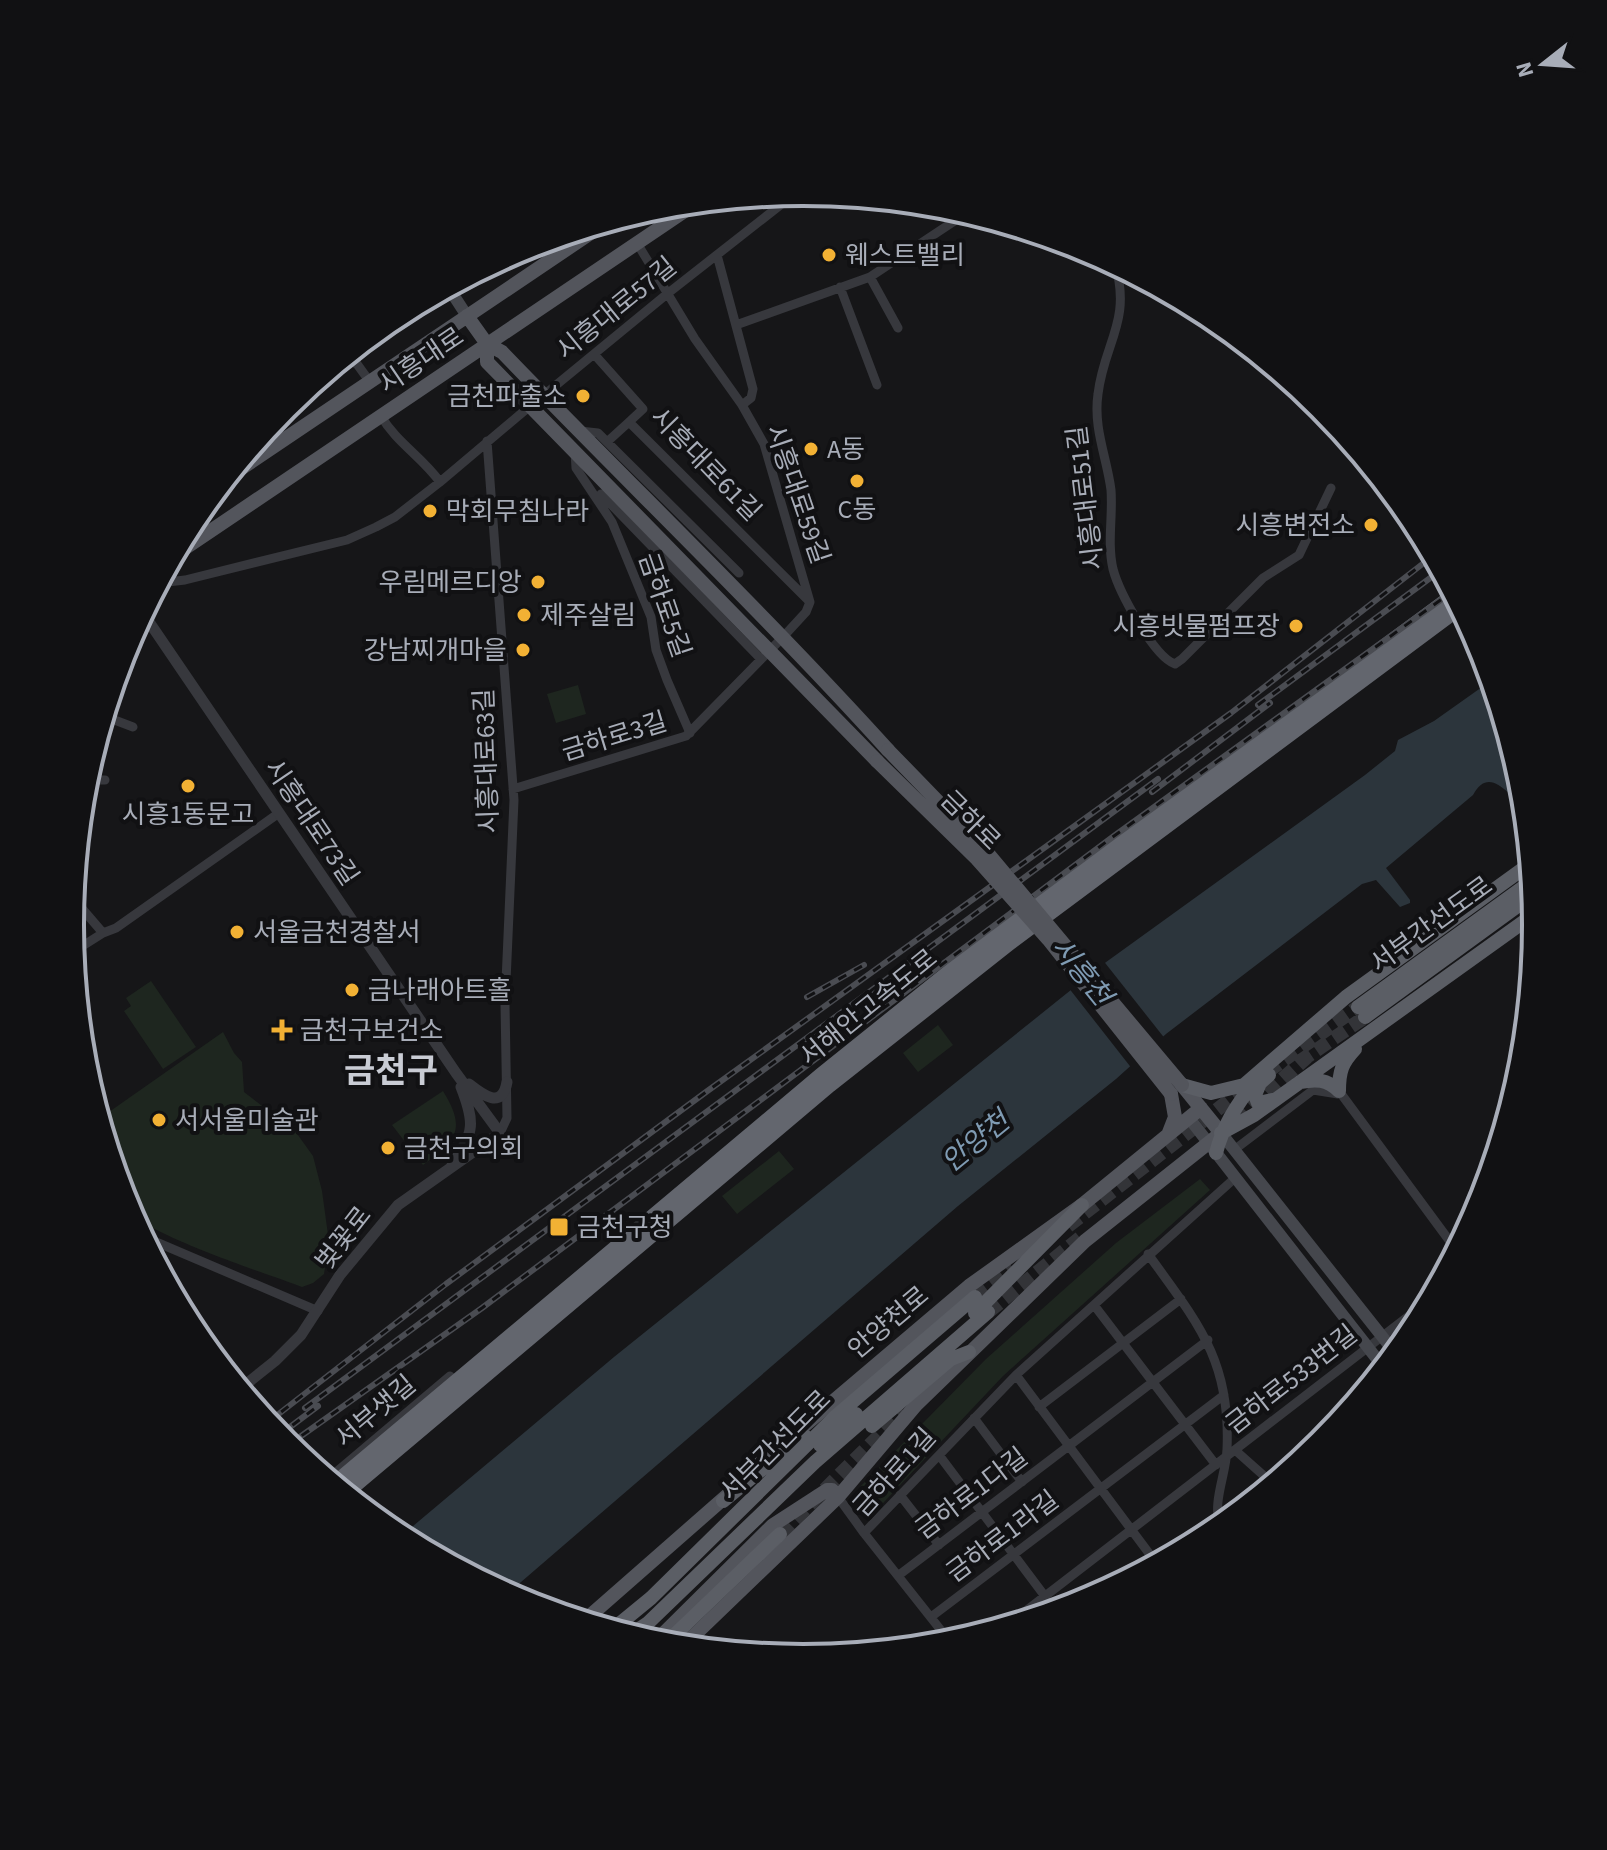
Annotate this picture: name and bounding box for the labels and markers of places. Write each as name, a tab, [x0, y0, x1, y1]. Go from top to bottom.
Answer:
place label: 웨스트밸리	[845, 237, 965, 274]
marker: 웨스트밸리	[820, 246, 838, 264]
place label: 금천파출소	[447, 378, 567, 415]
marker: 금천파출소	[574, 387, 592, 405]
place label: A동	[827, 431, 865, 468]
marker: A동	[802, 440, 820, 458]
marker: C동	[848, 472, 866, 490]
place label: C동	[838, 491, 876, 528]
place label: 막회무침나라	[446, 493, 590, 530]
marker: 막회무침나라	[421, 502, 439, 520]
place label: 시흥변전소	[1235, 507, 1355, 544]
marker: 시흥변전소	[1362, 516, 1380, 534]
place label: 우림메르디앙	[378, 564, 522, 601]
marker: 우림메르디앙	[529, 573, 547, 591]
place label: 제주살림	[540, 597, 636, 634]
marker: 제주살림	[515, 606, 533, 624]
place label: 시흥빗물펌프장	[1113, 608, 1280, 645]
marker: 시흥빗물펌프장	[1287, 617, 1305, 635]
place label: 강남찌개마을	[363, 632, 507, 669]
marker: 강남찌개마을	[514, 641, 532, 659]
marker: 시흥1동문고	[179, 777, 197, 795]
place label: 시흥1동문고	[122, 796, 254, 833]
place label: 서울금천경찰서	[253, 914, 420, 951]
marker: 서울금천경찰서	[228, 923, 246, 941]
place label: 금나래아트홀	[368, 972, 512, 1009]
marker: 금나래아트홀	[343, 981, 361, 999]
place label: 금천구보건소	[300, 1012, 444, 1049]
marker: 금천구보건소	[271, 1019, 293, 1041]
place label: 서서울미술관	[175, 1102, 319, 1139]
marker: 서서울미술관	[150, 1111, 168, 1129]
place label: 금천구의회	[404, 1130, 524, 1167]
marker: 금천구의회	[379, 1139, 397, 1157]
place label: 금천구청	[577, 1209, 673, 1246]
marker: 금천구청	[548, 1216, 570, 1238]

